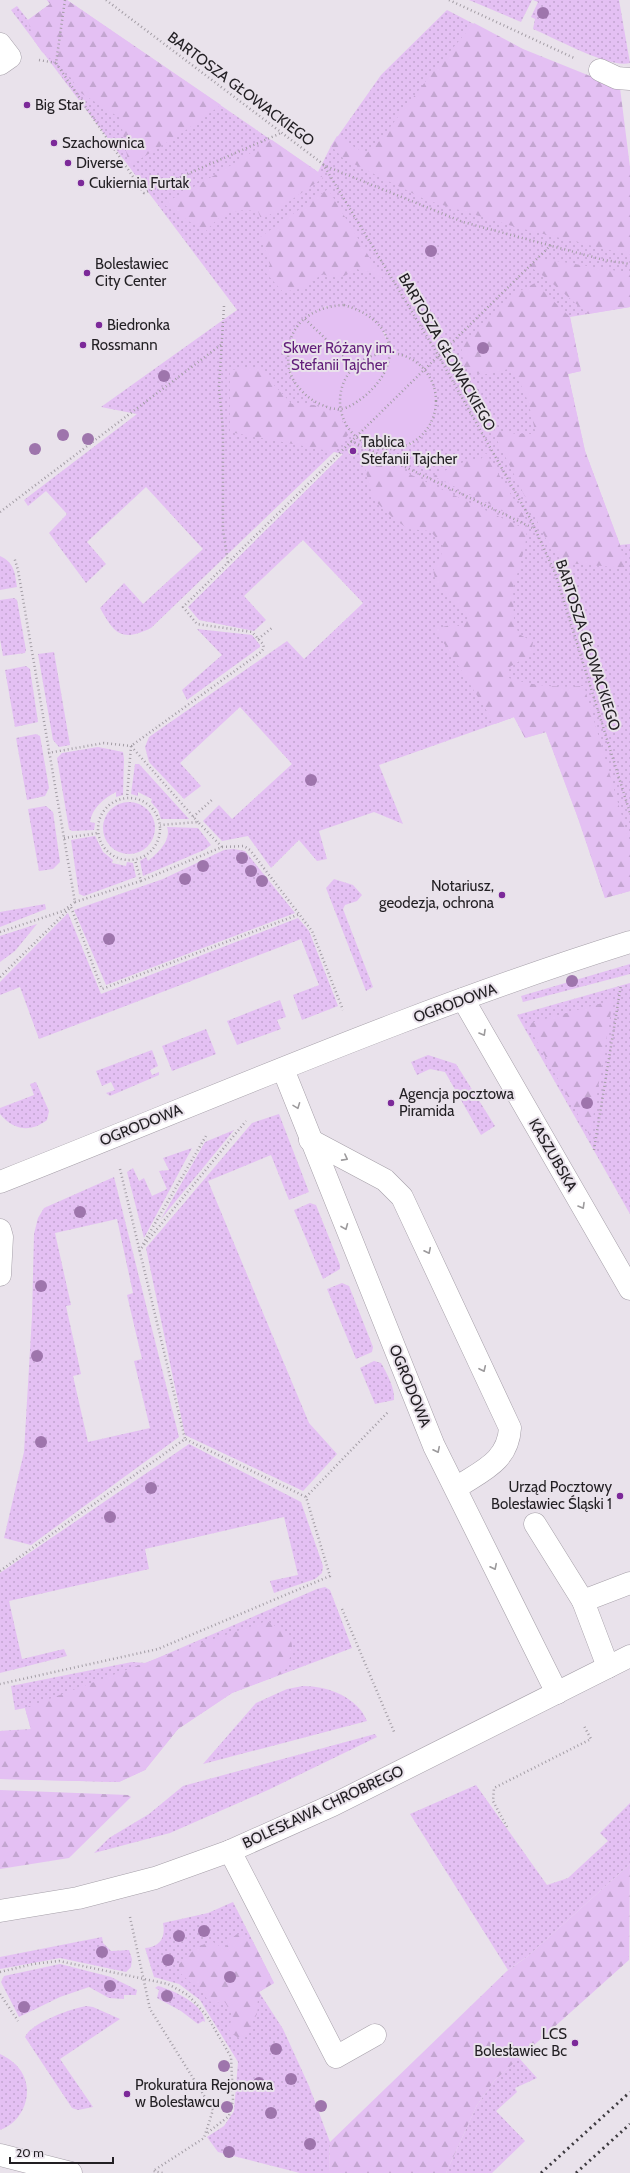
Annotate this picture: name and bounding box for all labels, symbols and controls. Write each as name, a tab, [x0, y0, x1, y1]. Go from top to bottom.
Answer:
street label: BARTOSZA GŁOWACKIEGO	[164, 28, 318, 150]
place label: Big Star	[35, 96, 84, 114]
marker: Big Star	[22, 100, 32, 110]
place label: Szachownica	[62, 134, 145, 152]
marker: Szachownica	[49, 138, 59, 148]
place label: Diverse	[76, 154, 124, 172]
marker: Diverse	[63, 158, 73, 168]
place label: Cukiernia Furtak	[89, 174, 189, 192]
marker: Cukiernia Furtak	[76, 178, 86, 188]
place label: Bolesławiec City Center	[95, 255, 169, 290]
marker: Bolesławiec City Center	[82, 268, 92, 278]
street label: BARTOSZA GŁOWACKIEGO	[394, 270, 500, 434]
place label: Biedronka	[107, 316, 171, 334]
marker: Biedronka	[94, 320, 104, 330]
place label: Rossmann	[91, 336, 158, 354]
park label: Skwer Różany im. Stefanii Tajcher	[283, 339, 395, 374]
marker: Rossmann	[78, 340, 88, 350]
place label: Tablica Stefanii Tajcher	[361, 433, 457, 468]
marker: Tablica Stefanii Tajcher	[348, 446, 358, 456]
street label: BARTOSZA GŁOWACKIEGO	[552, 557, 624, 733]
place label: Notariusz, geodezja, ochrona	[379, 877, 495, 912]
marker: Notariusz, geodezja, ochrona	[497, 890, 507, 900]
street label: OGRODOWA	[411, 979, 500, 1026]
one-way arrow	[478, 1029, 485, 1036]
place label: Agencja pocztowa Piramida	[399, 1085, 515, 1120]
marker: Agencja pocztowa Piramida	[386, 1098, 396, 1108]
street label: OGRODOWA	[97, 1100, 186, 1150]
one-way arrow	[292, 1101, 300, 1109]
street label: KASZUBSKA	[525, 1115, 581, 1195]
one-way arrow	[341, 1153, 348, 1161]
one-way arrow	[578, 1202, 585, 1210]
one-way arrow	[340, 1223, 348, 1230]
one-way arrow	[423, 1247, 431, 1254]
street label: OGRODOWA	[385, 1342, 435, 1431]
one-way arrow	[478, 1364, 486, 1372]
one-way arrow	[432, 1446, 439, 1454]
place label: Urząd Pocztowy Bolesławiec Śląski 1	[491, 1478, 612, 1513]
marker: Urząd Pocztowy Bolesławiec Śląski 1	[615, 1491, 625, 1501]
one-way arrow	[489, 1563, 497, 1570]
street label: BOLESŁAWA CHROBREGO	[240, 1762, 406, 1852]
place label: LCS Bolesławiec Bc	[474, 2025, 567, 2060]
marker: LCS Bolesławiec Bc	[570, 2038, 580, 2048]
place label: Prokuratura Rejonowa w Bolesławcu	[135, 2076, 274, 2111]
marker: Prokuratura Rejonowa w Bolesławcu	[122, 2089, 132, 2099]
scale bar	[10, 2139, 113, 2165]
text: 20 m	[16, 2145, 44, 2160]

